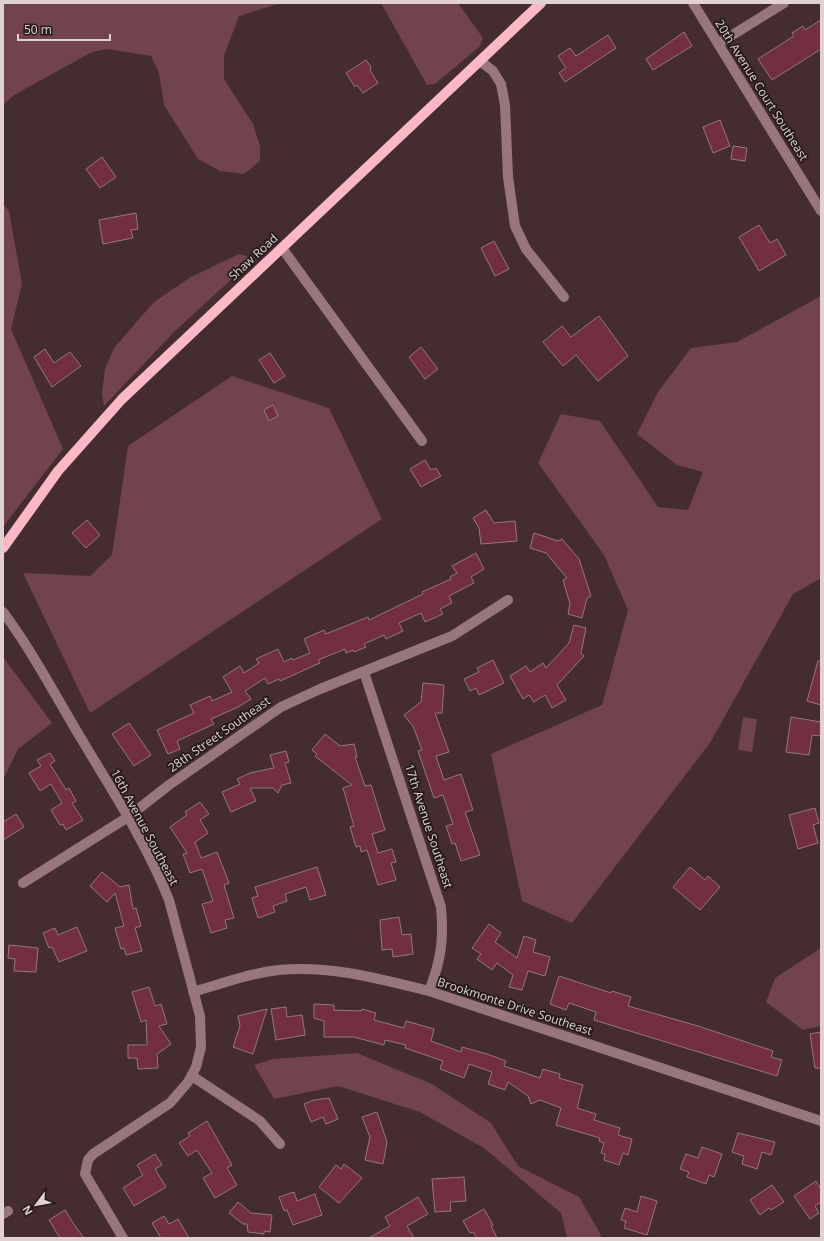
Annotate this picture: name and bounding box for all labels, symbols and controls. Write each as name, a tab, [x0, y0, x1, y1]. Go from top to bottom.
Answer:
scale bar	[18, 16, 110, 42]
street label: 20th Avenue Court Southeast	[711, 16, 813, 164]
text: 50 m	[24, 21, 52, 38]
street label: Shaw Road	[225, 230, 281, 284]
street label: 28th Street Southeast	[164, 692, 274, 776]
street label: 17th Avenue Southeast	[401, 762, 457, 890]
street label: 16th Avenue Southeast	[107, 766, 183, 888]
street label: Brookmonte Drive Southeast	[435, 973, 595, 1039]
north arrow	[16, 1185, 56, 1225]
text: N	[18, 1203, 36, 1218]

